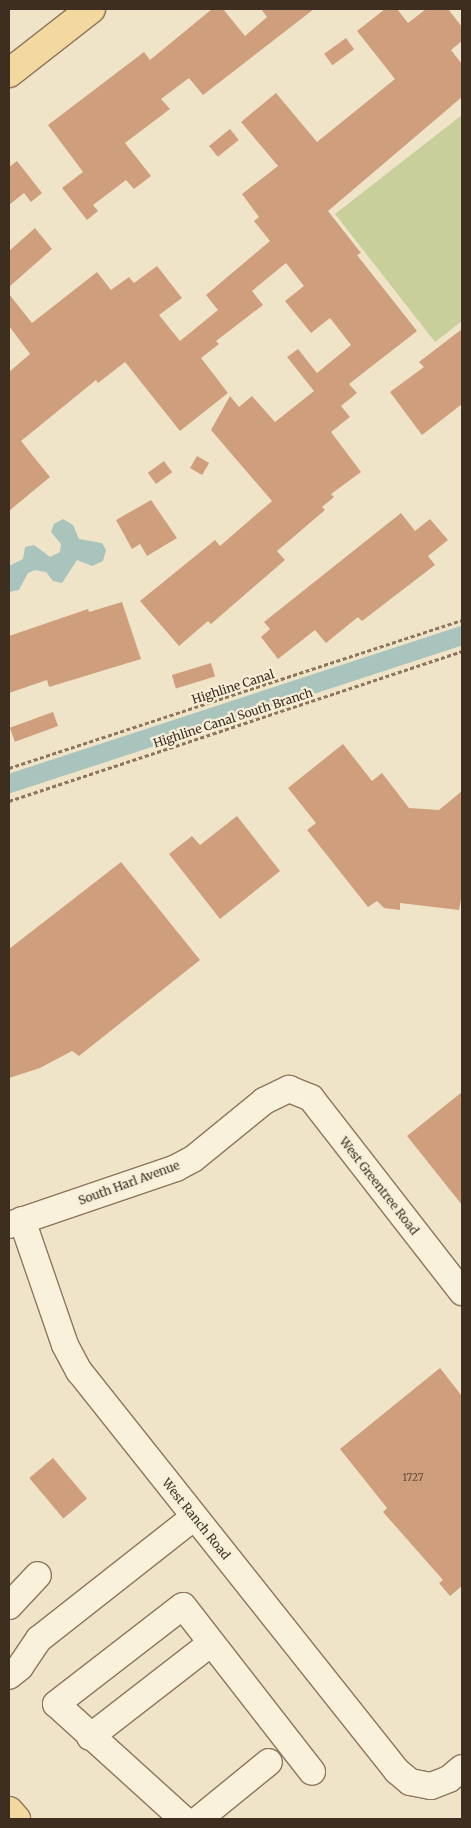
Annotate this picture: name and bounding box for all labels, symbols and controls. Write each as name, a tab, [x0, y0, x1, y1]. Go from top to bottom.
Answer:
street label: Highline Canal	[190, 667, 276, 707]
street label: Highline Canal South Branch	[151, 685, 315, 751]
street label: West Greentree Road	[336, 1134, 422, 1238]
street label: South Harl Avenue	[76, 1158, 182, 1208]
house number: 1727	[403, 1472, 423, 1484]
street label: West Ranch Road	[159, 1476, 233, 1562]

